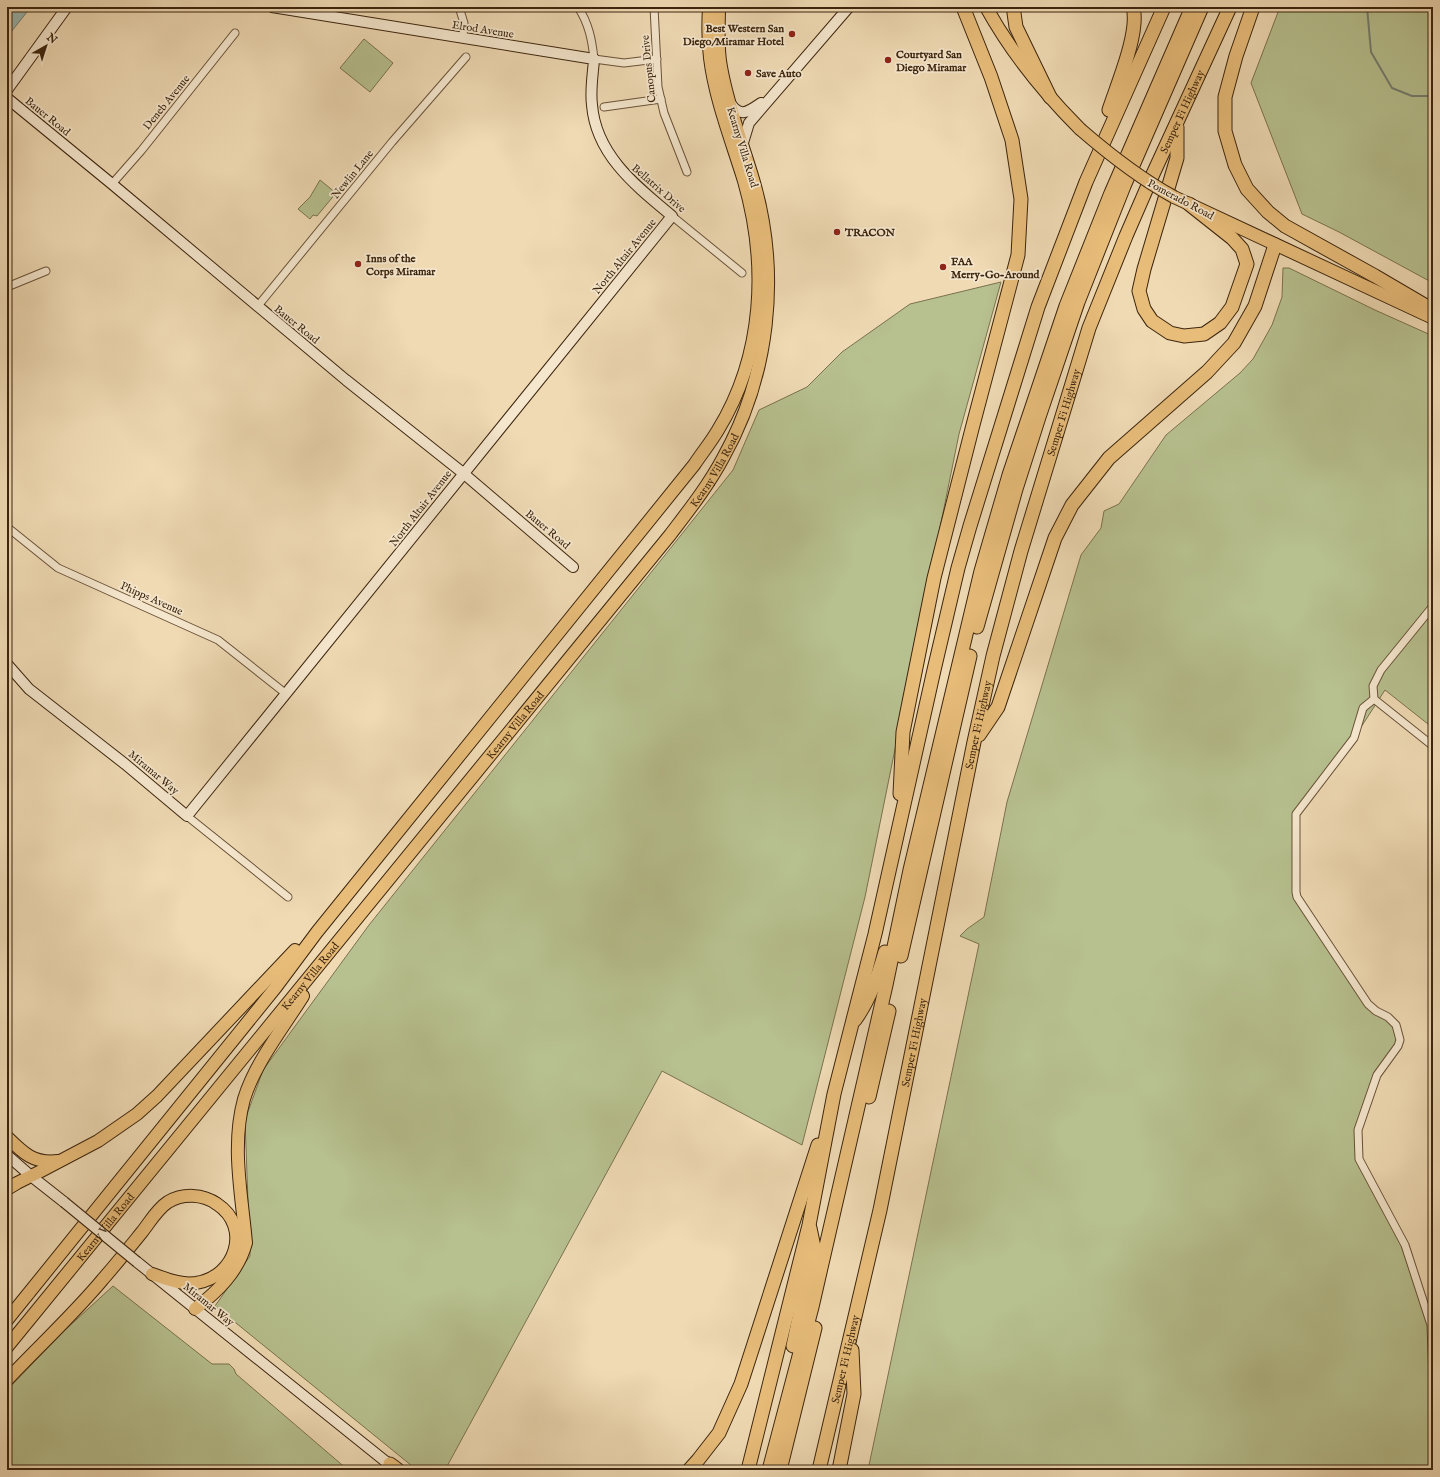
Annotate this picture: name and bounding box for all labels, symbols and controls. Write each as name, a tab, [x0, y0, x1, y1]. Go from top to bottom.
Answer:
street label: Elrod Avenue	[451, 18, 515, 42]
place label: Best Western San Diego/Miramar Hotel	[683, 22, 785, 49]
north arrow	[26, 26, 66, 66]
marker: Best Western San Diego/Miramar Hotel	[787, 29, 797, 39]
text: N	[43, 30, 60, 48]
street label: Canopus Drive	[638, 34, 660, 103]
place label: Courtyard San Diego Miramar	[896, 48, 967, 75]
marker: Courtyard San Diego Miramar	[883, 55, 893, 65]
place label: Save Auto	[756, 67, 801, 81]
street label: Semper Fi Highway	[1157, 67, 1208, 156]
marker: Save Auto	[743, 68, 753, 78]
street label: Deneb Avenue	[140, 72, 193, 133]
street label: Bauer Road	[22, 94, 73, 139]
street label: Kearny Villa Road	[723, 105, 761, 189]
street label: Newlin Lane	[329, 147, 377, 202]
street label: Bellatrix Drive	[628, 161, 688, 216]
street label: Pomerado Road	[1145, 176, 1216, 223]
street label: North Altair Avenue	[590, 216, 660, 297]
place label: TRACON	[844, 226, 895, 240]
marker: TRACON	[832, 227, 842, 237]
place label: Inns of the Corps Miramar	[366, 252, 436, 279]
place label: FAA Merry-Go-Around	[951, 255, 1041, 282]
marker: Inns of the Corps Miramar	[353, 259, 363, 269]
marker: FAA Merry-Go-Around	[938, 262, 948, 272]
street label: Bauer Road	[271, 302, 322, 347]
street label: Semper Fi Highway	[1044, 367, 1084, 458]
street label: Kearny Villa Road	[687, 431, 743, 510]
street label: North Altair Avenue	[387, 468, 455, 550]
street label: Bauer Road	[522, 507, 573, 553]
street label: Phipps Avenue	[118, 579, 185, 619]
street label: Semper Fi Highway	[963, 679, 995, 771]
street label: Kearny Villa Road	[484, 689, 548, 762]
street label: Miramar Way	[125, 748, 182, 798]
street label: Kearny Villa Road	[279, 940, 343, 1013]
street label: Semper Fi Highway	[899, 996, 931, 1088]
street label: Kearny Villa Road	[74, 1191, 138, 1264]
street label: Miramar Way	[180, 1280, 237, 1330]
street label: Semper Fi Highway	[829, 1313, 863, 1405]

